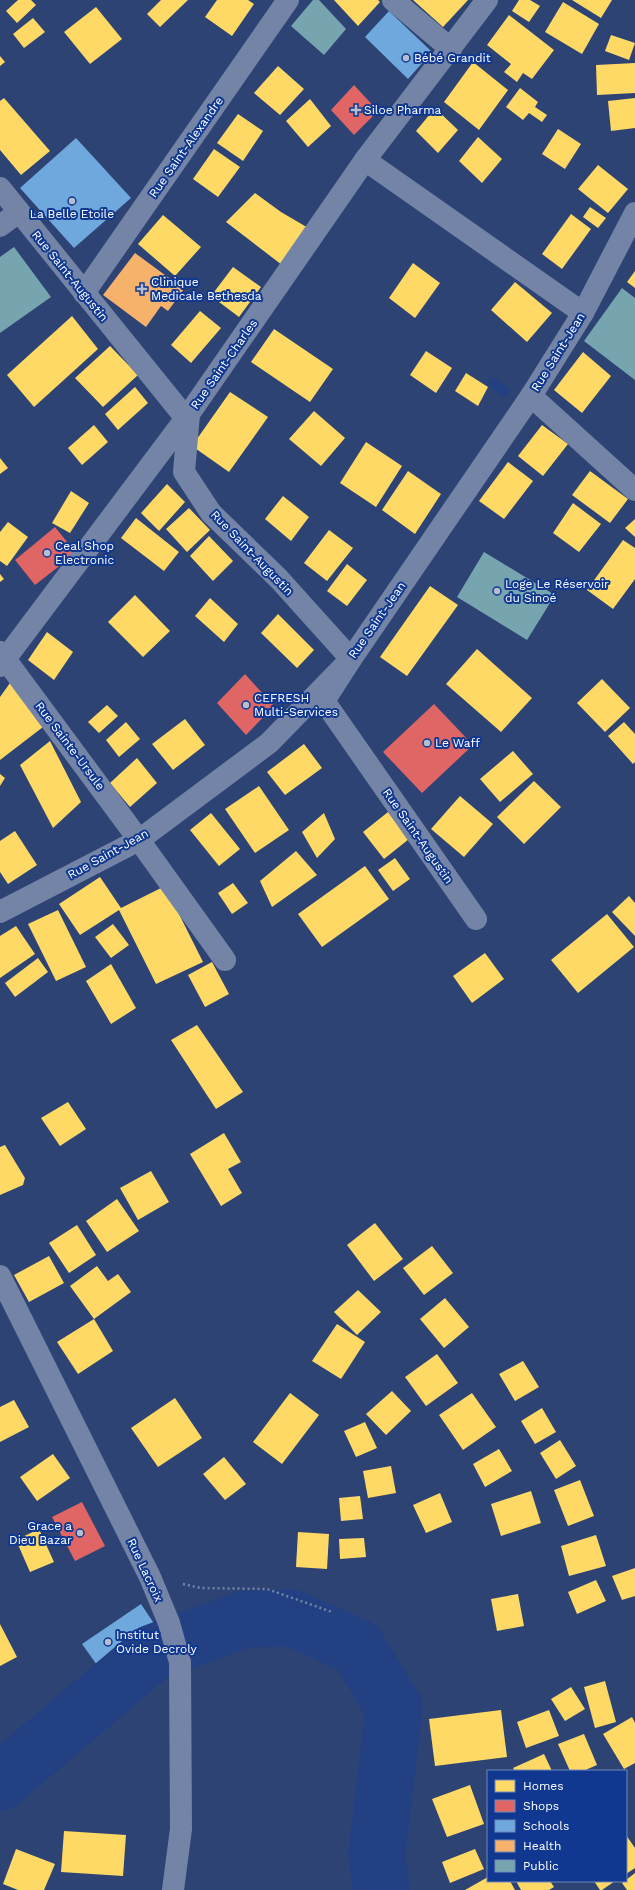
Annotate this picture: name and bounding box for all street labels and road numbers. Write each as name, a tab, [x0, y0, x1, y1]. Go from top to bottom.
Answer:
street label: Rue Saint-Alexandre	[146, 94, 226, 200]
street label: Rue Saint-Augustin	[29, 228, 111, 324]
street label: Rue Saint-Jean	[528, 310, 588, 394]
street label: Rue Saint-Charles	[188, 316, 260, 412]
street label: Rue Saint-Augustin	[208, 508, 296, 598]
street label: Rue Saint-Jean	[345, 579, 409, 661]
street label: Rue Sainte-Ursule	[32, 699, 108, 793]
street label: Rue Saint-Augustin	[380, 786, 456, 886]
street label: Rue Saint-Jean	[65, 826, 151, 882]
street label: Rue Lacroix	[124, 1536, 166, 1604]

